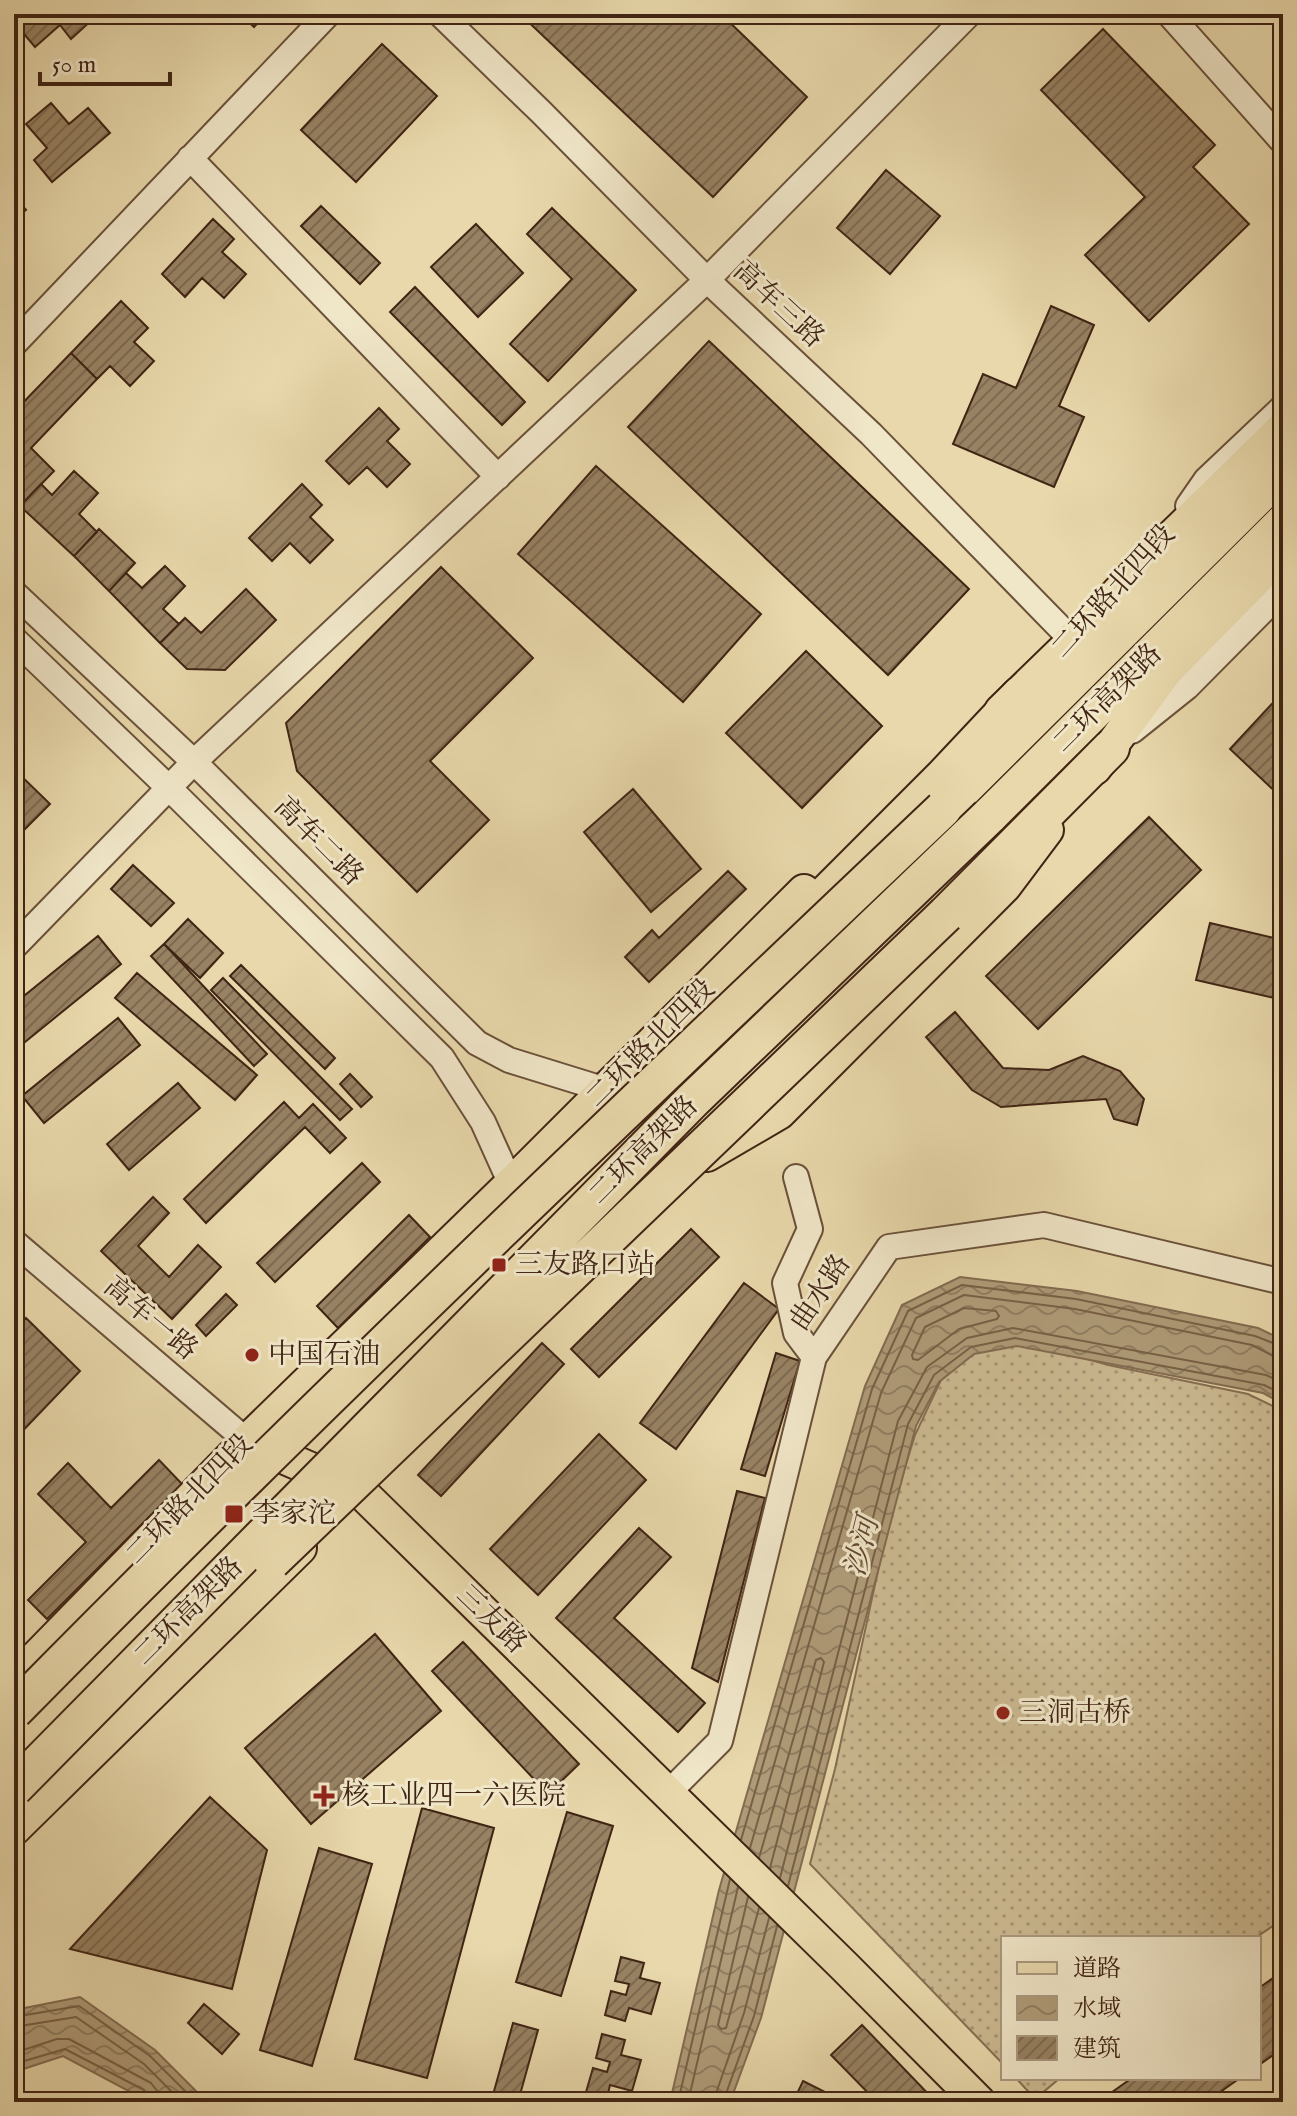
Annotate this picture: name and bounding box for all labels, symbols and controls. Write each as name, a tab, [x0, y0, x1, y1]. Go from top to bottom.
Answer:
scale bar	[40, 36, 170, 86]
text: 50 m	[52, 50, 96, 81]
street label: 高车三路	[725, 254, 831, 356]
street label: 二环路北四段	[1045, 518, 1183, 666]
street label: 二环高架路	[1046, 637, 1170, 761]
street label: 高车二路	[266, 790, 370, 894]
street label: 二环路北四段	[579, 972, 723, 1116]
street label: 二环高架路	[582, 1089, 706, 1213]
place label: 三友路口站	[515, 1248, 655, 1283]
street label: 曲水路	[783, 1248, 859, 1338]
marker: 三友路口站	[490, 1256, 508, 1274]
street label: 高车一路	[96, 1270, 204, 1368]
place label: 中国石油	[268, 1338, 380, 1373]
marker: 中国石油	[243, 1346, 261, 1364]
street label: 二环路北四段	[119, 1427, 261, 1573]
place label: 李家沱	[252, 1497, 336, 1532]
marker: 李家沱	[223, 1503, 245, 1525]
water label: 沙河	[837, 1508, 890, 1581]
street label: 二环高架路	[127, 1550, 251, 1674]
street label: 三友路	[449, 1578, 533, 1662]
place label: 三洞古桥	[1019, 1696, 1131, 1731]
marker: 三洞古桥	[994, 1704, 1012, 1722]
place label: 核工业四一六医院	[342, 1779, 566, 1814]
marker: 核工业四一六医院	[313, 1785, 335, 1807]
legend	[1001, 1936, 1261, 2080]
text: 道路	[1073, 1954, 1121, 1985]
text: 水域	[1073, 1994, 1121, 2025]
text: 建筑	[1073, 2034, 1121, 2065]

